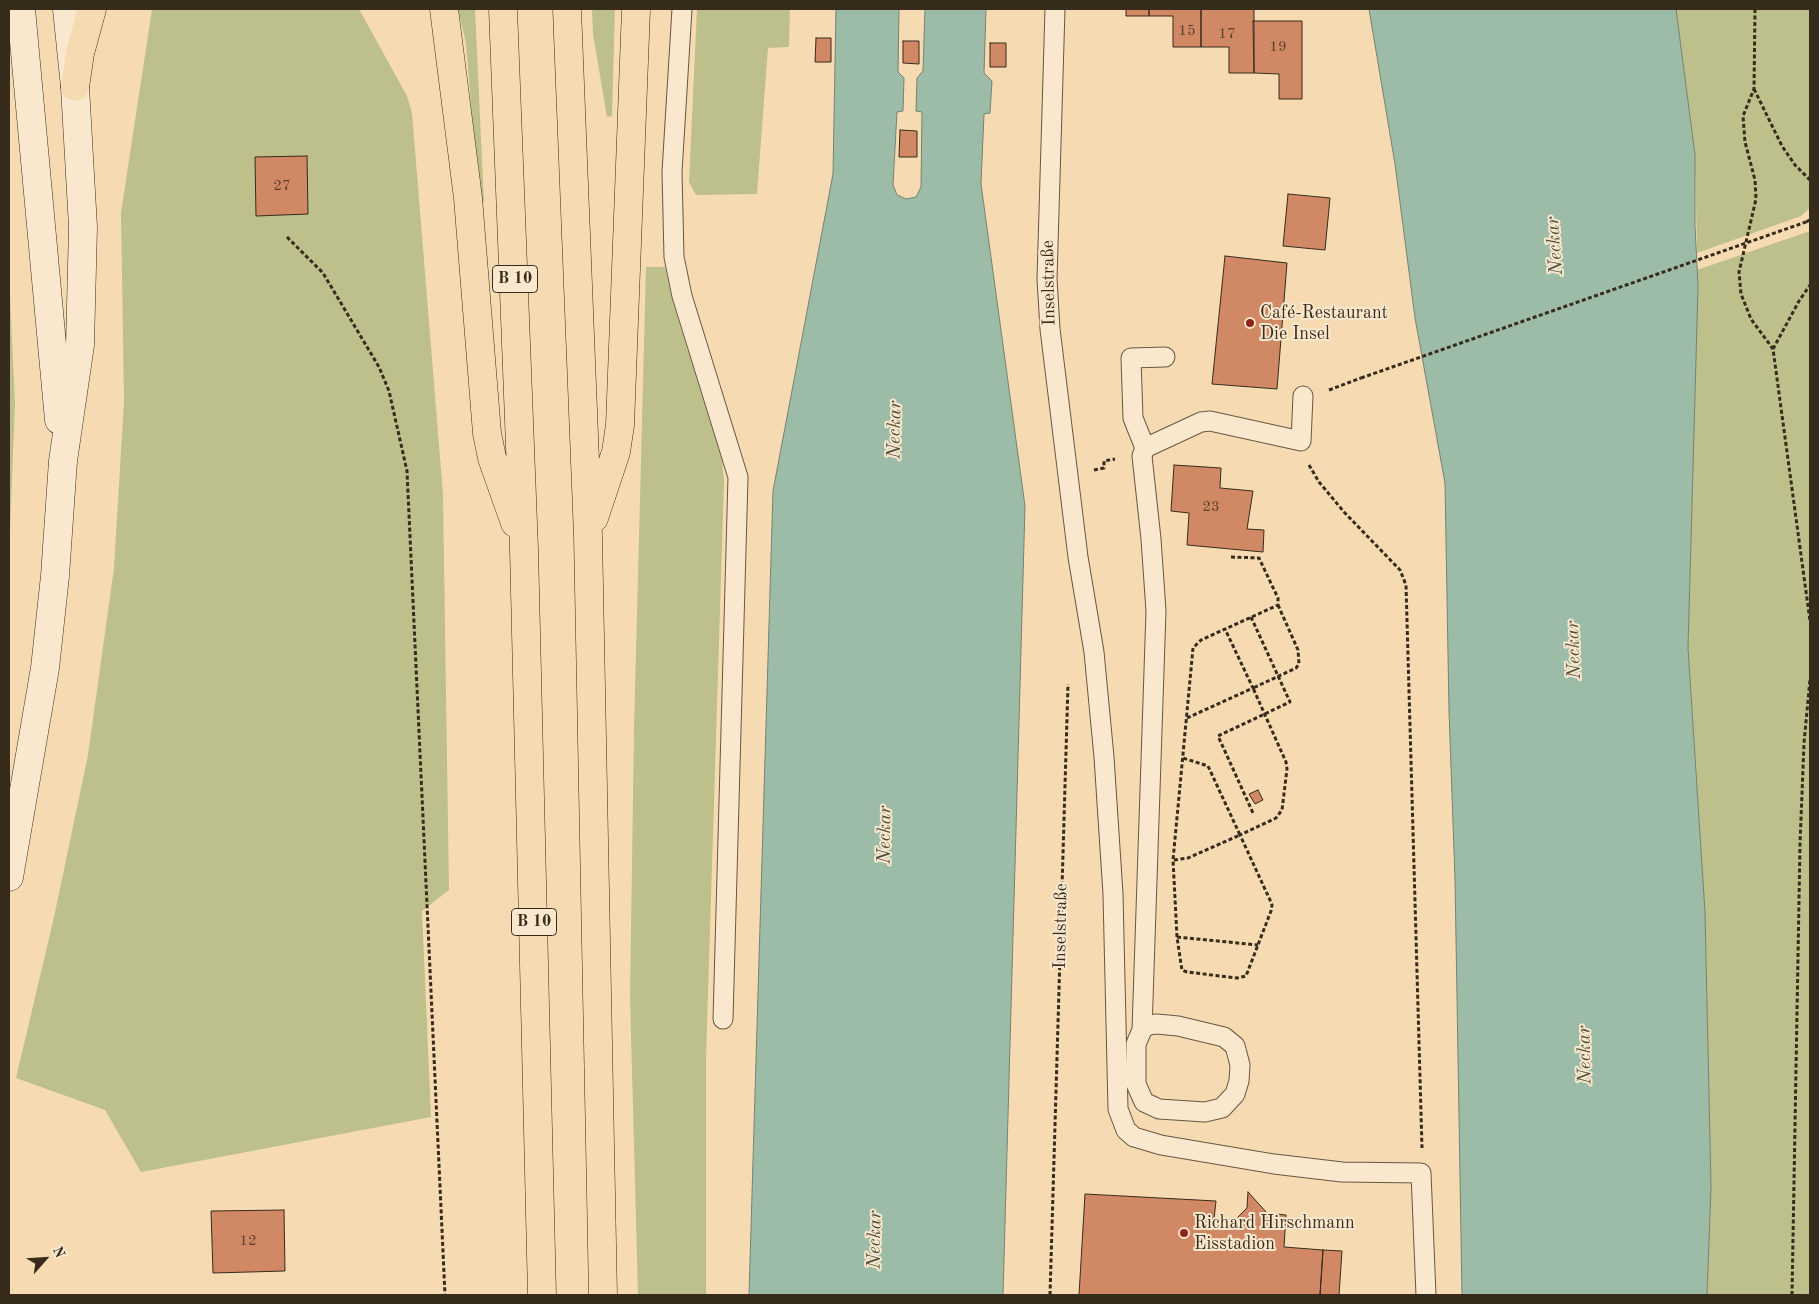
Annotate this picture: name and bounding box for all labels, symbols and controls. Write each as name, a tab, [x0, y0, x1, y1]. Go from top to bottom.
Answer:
house number: 15	[1178, 22, 1196, 40]
house number: 17	[1218, 25, 1236, 43]
house number: 19	[1269, 38, 1287, 56]
house number: 27	[273, 177, 291, 195]
water label: Neckar	[1542, 216, 1568, 276]
street label: Inselstraße	[1037, 240, 1061, 326]
road number: B 10	[492, 266, 538, 292]
place label: Café-Restaurant Die Insel	[1260, 302, 1388, 344]
marker: Café-Restaurant Die Insel	[1244, 317, 1256, 329]
water label: Neckar	[883, 401, 907, 459]
house number: 23	[1202, 498, 1220, 516]
water label: Neckar	[1562, 620, 1586, 680]
water label: Neckar	[873, 806, 897, 864]
street label: Inselstraße	[1049, 883, 1073, 969]
road number: B 10	[512, 909, 556, 936]
water label: Neckar	[1573, 1026, 1597, 1084]
water label: Neckar	[863, 1211, 887, 1269]
place label: Richard Hirschmann Eisstadion	[1194, 1212, 1355, 1254]
marker: Richard Hirschmann Eisstadion	[1178, 1227, 1190, 1239]
house number: 12	[239, 1232, 257, 1250]
north arrow	[20, 1234, 70, 1284]
text: N	[50, 1245, 67, 1260]

